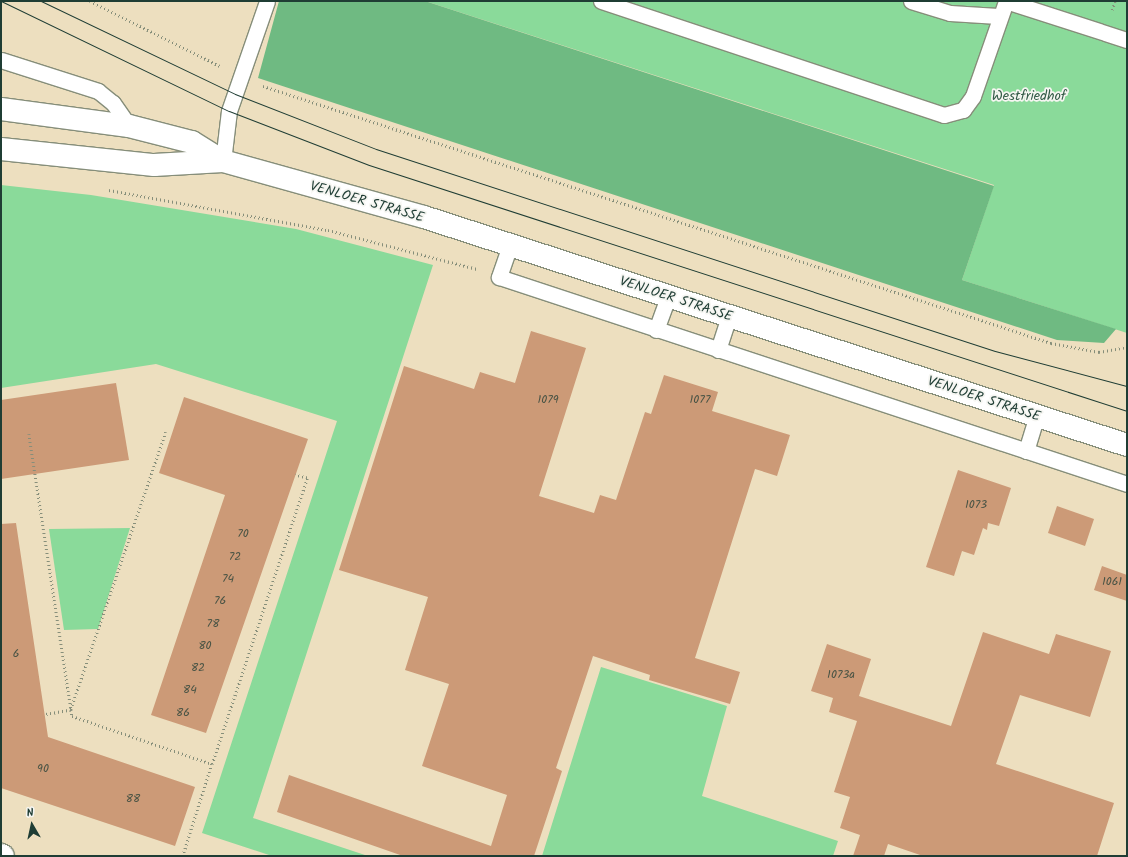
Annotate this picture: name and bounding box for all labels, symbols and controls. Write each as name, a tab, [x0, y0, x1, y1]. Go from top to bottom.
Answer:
park label: Westfriedhof	[992, 88, 1066, 104]
street label: VENLOER STRASSE	[308, 178, 426, 226]
street label: VENLOER STRASSE	[617, 273, 735, 325]
street label: VENLOER STRASSE	[925, 373, 1043, 425]
house number: 1079	[537, 393, 559, 407]
house number: 1077	[690, 393, 710, 407]
house number: 1073	[965, 498, 987, 512]
house number: 70	[237, 527, 249, 541]
house number: 72	[229, 550, 241, 564]
house number: 74	[222, 572, 234, 586]
house number: 1061	[1102, 575, 1122, 589]
house number: 76	[214, 594, 226, 608]
house number: 78	[207, 617, 219, 631]
house number: 80	[198, 639, 212, 653]
house number: 6	[13, 647, 19, 661]
house number: 82	[191, 661, 205, 675]
house number: 1073a	[827, 668, 855, 682]
house number: 84	[183, 683, 197, 697]
house number: 86	[176, 706, 190, 720]
house number: 90	[37, 762, 49, 776]
house number: 88	[126, 792, 140, 806]
text: N	[25, 804, 35, 823]
north arrow	[12, 805, 52, 845]

